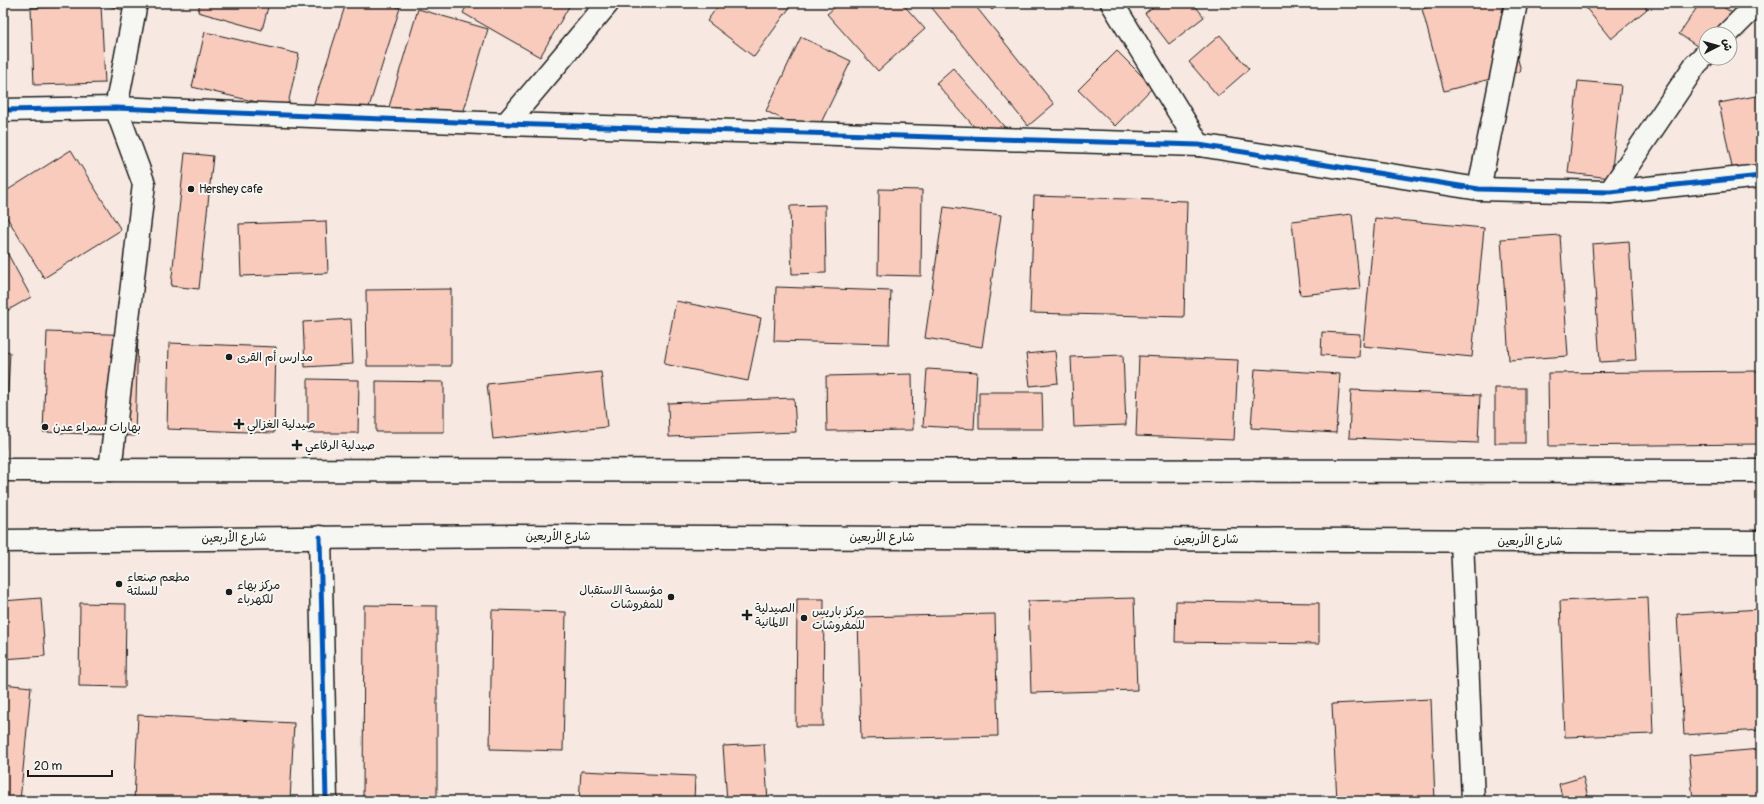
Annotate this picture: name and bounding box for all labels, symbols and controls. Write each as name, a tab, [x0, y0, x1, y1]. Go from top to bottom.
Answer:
north arrow	[1698, 26, 1738, 66]
text: ش	[1720, 38, 1735, 52]
place label: Hershey cafe	[199, 182, 263, 197]
marker: Hershey cafe	[186, 184, 196, 194]
place label: مدارس أم القرى	[237, 350, 313, 366]
marker: مدارس أم القرى	[224, 352, 234, 362]
place label: صيدلية الغزالي	[247, 417, 316, 435]
marker: صيدلية الغزالي	[234, 419, 244, 429]
place label: بهارات سمراء عدن	[53, 420, 141, 435]
marker: بهارات سمراء عدن	[40, 422, 50, 432]
place label: صيدلية الرفاعي	[305, 438, 375, 456]
marker: صيدلية الرفاعي	[292, 440, 302, 450]
street label: شارع الأربعين	[525, 528, 591, 545]
street label: شارع الأربعين	[201, 529, 267, 547]
street label: شارع الأربعين	[849, 529, 915, 546]
street label: شارع الأربعين	[1173, 531, 1239, 548]
street label: شارع الأربعين	[1497, 533, 1563, 550]
place label: مطعم صنعاء للسلتة	[127, 570, 190, 599]
place label: مركز بهاء للكهرباء	[237, 578, 280, 607]
marker: مطعم صنعاء للسلتة	[114, 579, 124, 589]
place label: مؤسسة الاستقبال للمفروشات	[579, 583, 663, 612]
marker: مركز بهاء للكهرباء	[224, 587, 234, 597]
marker: مؤسسة الاستقبال للمفروشات	[666, 592, 676, 602]
place label: الصيدلية الالمانية	[755, 601, 795, 630]
place label: مركز باريس للمفروشات	[812, 604, 865, 633]
marker: الصيدلية الالمانية	[742, 610, 752, 620]
marker: مركز باريس للمفروشات	[799, 613, 809, 623]
scale bar	[28, 752, 112, 778]
text: 20 m	[34, 759, 63, 774]

